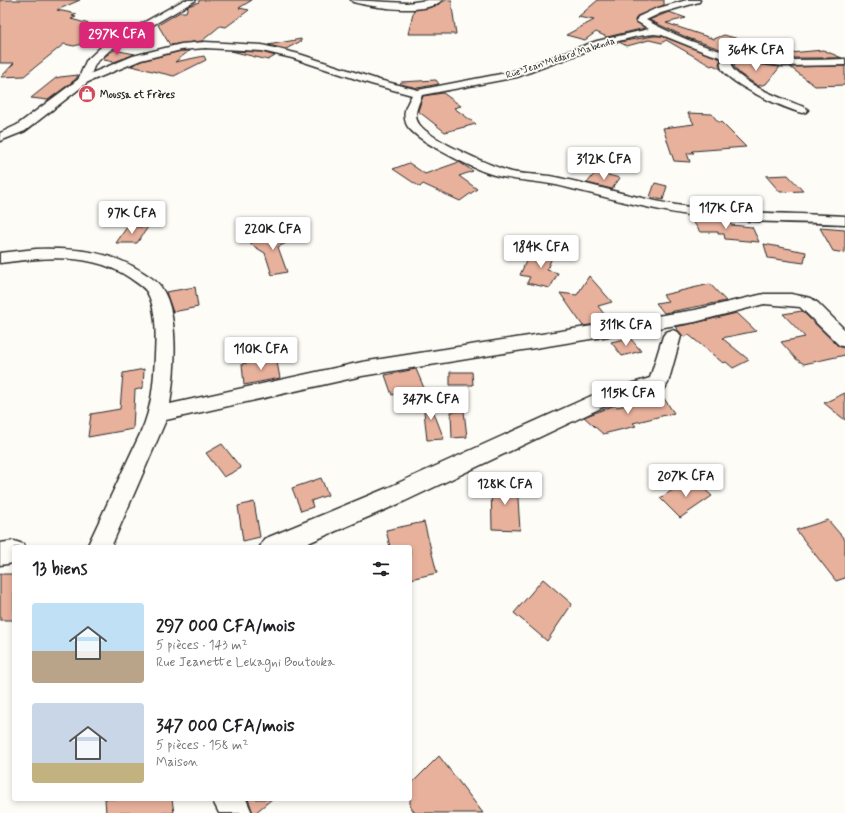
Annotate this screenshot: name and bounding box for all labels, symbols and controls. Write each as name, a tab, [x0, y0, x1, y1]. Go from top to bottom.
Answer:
pin: 297K CFA	[76, 22, 158, 56]
text: 297K CFA	[88, 26, 146, 43]
street label: Rue Jean Médard Mabenda	[504, 35, 617, 82]
pin: 364K CFA	[715, 38, 797, 72]
text: 364K CFA	[728, 42, 784, 59]
shop icon: Moussa et Frères	[77, 84, 97, 104]
place label: Moussa et Frères	[100, 89, 176, 102]
pin: 312K CFA	[563, 147, 645, 181]
text: 312K CFA	[576, 151, 632, 168]
pin: 117K CFA	[685, 196, 767, 230]
text: 117K CFA	[699, 200, 753, 217]
pin: 97K CFA	[95, 201, 169, 235]
text: 97K CFA	[108, 205, 156, 222]
pin: 220K CFA	[232, 217, 314, 251]
text: 220K CFA	[245, 221, 301, 238]
pin: 184K CFA	[500, 235, 582, 269]
text: 184K CFA	[513, 239, 569, 256]
pin: 311K CFA	[585, 313, 667, 347]
text: 311K CFA	[600, 317, 652, 334]
pin: 110K CFA	[220, 337, 302, 371]
text: 110K CFA	[233, 341, 289, 358]
pin: 115K CFA	[587, 381, 669, 415]
text: 115K CFA	[601, 385, 655, 402]
pin: 347K CFA	[390, 387, 472, 421]
text: 347K CFA	[403, 391, 459, 408]
pin: 207K CFA	[645, 464, 727, 498]
text: 207K CFA	[658, 468, 715, 485]
pin: 128K CFA	[464, 472, 546, 506]
text: 128K CFA	[477, 476, 533, 493]
text: 13 biens	[32, 558, 88, 580]
icon: filters	[370, 558, 392, 580]
text: 297 000 CFA/mois	[156, 615, 295, 637]
icon: home	[64, 619, 112, 667]
text: 5 pièces · 143 m²	[156, 637, 247, 654]
text: Rue Jeanette Lekagni Boutouka	[156, 654, 335, 671]
text: 347 000 CFA/mois	[156, 715, 295, 737]
icon: home	[64, 719, 112, 767]
text: 5 pièces · 158 m²	[156, 737, 248, 754]
text: Maison	[156, 754, 198, 771]

